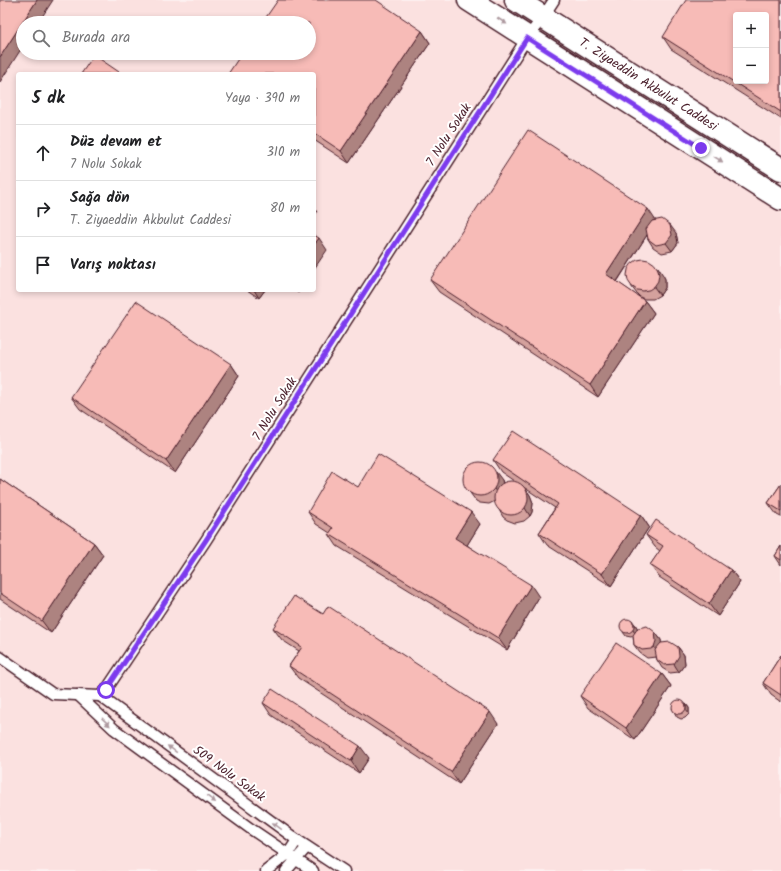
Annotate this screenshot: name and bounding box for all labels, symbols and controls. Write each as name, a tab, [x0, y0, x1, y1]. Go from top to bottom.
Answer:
map controls	[733, 12, 769, 84]
button: +	[733, 12, 769, 48]
search box	[16, 16, 316, 60]
one-way arrow	[497, 17, 507, 25]
text: Burada ara	[62, 26, 130, 50]
icon: search	[30, 27, 52, 49]
street label: T. Ziyaeddin Akbulut Caddesi	[575, 32, 723, 137]
button: −	[733, 48, 769, 84]
text: 5 dk	[32, 85, 65, 112]
text: Yaya · 390 m	[225, 88, 300, 109]
street label: 7 Nolu Sokak	[421, 98, 478, 171]
text: Düz devam et	[70, 130, 162, 154]
route end	[692, 139, 710, 157]
icon: ahead	[32, 142, 54, 164]
text: 310 m	[266, 142, 300, 163]
text: 7 Nolu Sokak	[70, 154, 142, 175]
one-way arrow	[713, 155, 723, 163]
text: Sağa dön	[70, 186, 130, 210]
icon: right	[32, 198, 54, 220]
text: 80 m	[270, 198, 300, 219]
text: T. Ziyaeddin Akbulut Caddesi	[70, 210, 231, 231]
text: Varış noktası	[70, 253, 156, 277]
icon: arrive	[32, 254, 54, 276]
street label: 7 Nolu Sokak	[247, 372, 303, 445]
route start	[97, 681, 115, 699]
one-way arrow	[101, 717, 111, 727]
street label: 509 Nolu Sokak	[188, 740, 270, 808]
one-way arrow	[167, 745, 178, 753]
one-way arrow	[205, 795, 216, 803]
one-way arrow	[272, 822, 283, 830]

